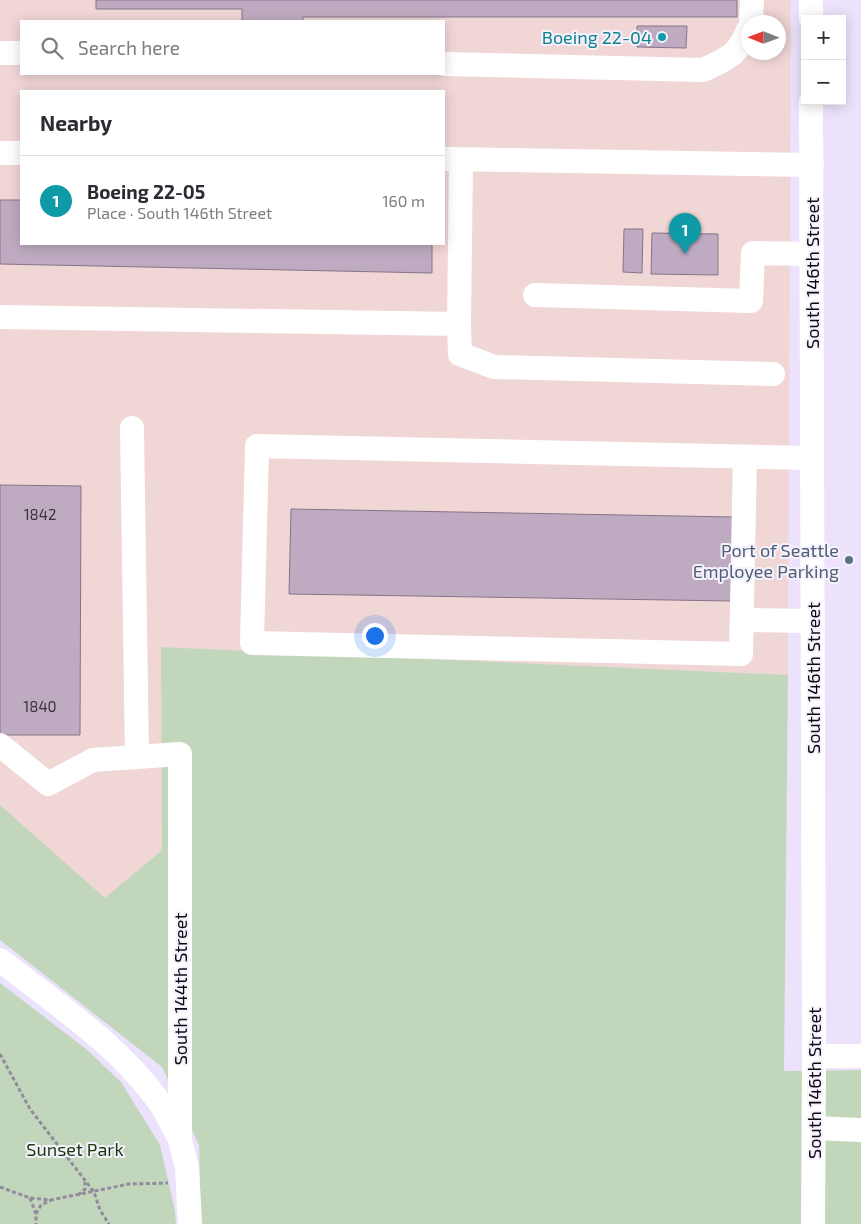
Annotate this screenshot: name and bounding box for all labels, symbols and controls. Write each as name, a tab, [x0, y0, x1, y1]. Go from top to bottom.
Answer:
north arrow	[741, 15, 786, 60]
map controls	[801, 15, 846, 105]
button: +	[801, 15, 846, 60]
search box	[20, 20, 445, 75]
place label: Boeing 22-04	[542, 26, 652, 48]
marker: Boeing 22-04	[656, 31, 668, 43]
icon: search	[38, 34, 66, 62]
text: Search here	[78, 36, 180, 59]
button: −	[801, 60, 846, 105]
text: Nearby	[40, 110, 112, 135]
text: Boeing 22-05	[87, 180, 205, 203]
text: 1	[53, 191, 59, 210]
text: 160 m	[382, 191, 425, 210]
street label: South 146th Street	[801, 197, 823, 349]
text: Place · South 146th Street	[87, 203, 272, 222]
pin: 1	[669, 213, 701, 254]
house number: 1842	[24, 505, 56, 523]
place label: Port of Seattle Employee Parking	[693, 539, 839, 582]
marker: Port of Seattle Employee Parking	[843, 554, 855, 566]
street label: South 146th Street	[802, 602, 824, 754]
your location	[362, 623, 388, 649]
house number: 1840	[23, 697, 57, 715]
street label: South 144th Street	[169, 913, 191, 1065]
street label: South 146th Street	[803, 1007, 825, 1159]
park label: Sunset Park	[26, 1138, 124, 1160]

